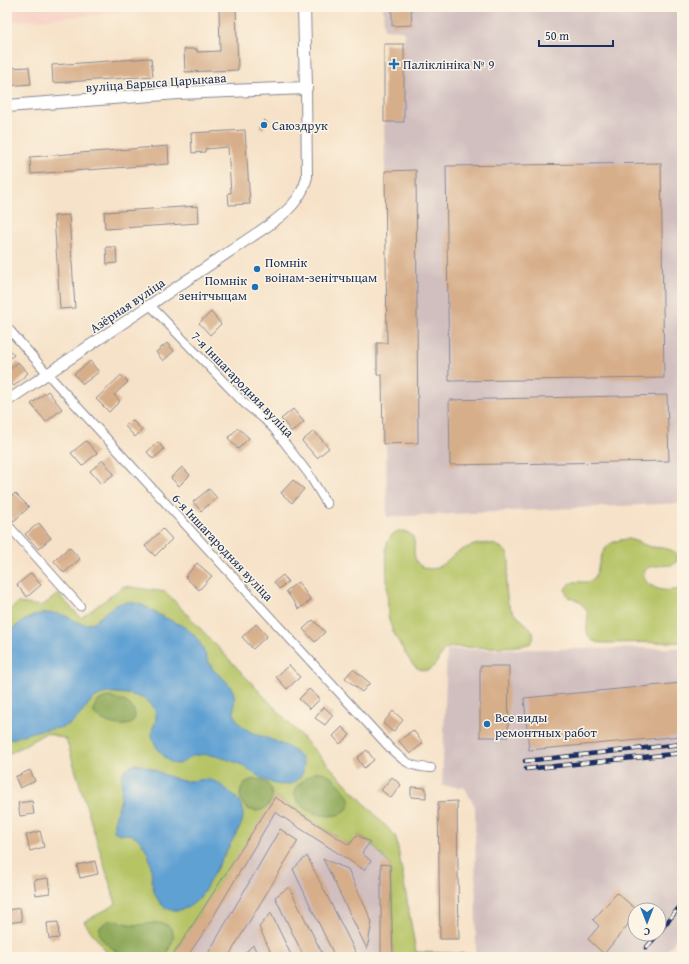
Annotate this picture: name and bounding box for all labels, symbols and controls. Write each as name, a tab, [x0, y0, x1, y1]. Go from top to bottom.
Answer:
scale bar	[539, 22, 613, 48]
text: 50 m	[545, 27, 569, 44]
place label: Паліклініка № 9	[403, 55, 494, 74]
marker: Паліклініка № 9	[388, 58, 400, 70]
street label: вуліца Барыса Царыкава	[85, 68, 228, 97]
place label: Саюздрук	[272, 116, 328, 135]
marker: Саюздрук	[259, 120, 269, 130]
place label: Помнік воінам-зенітчыцам	[265, 253, 377, 287]
marker: Помнік воінам-зенітчыцам	[252, 264, 262, 274]
place label: Помнік зенітчыцам	[179, 271, 247, 305]
street label: Азёрная вуліца	[86, 273, 169, 338]
marker: Помнік зенітчыцам	[250, 282, 260, 292]
street label: 7-я Іншагародняя вуліца	[187, 327, 299, 442]
street label: 6-я Іншагародняя вуліца	[168, 489, 278, 606]
place label: Все виды ремонтных работ	[495, 708, 597, 742]
marker: Все виды ремонтных работ	[482, 719, 492, 729]
north arrow	[627, 902, 667, 942]
text: С	[644, 924, 650, 940]

